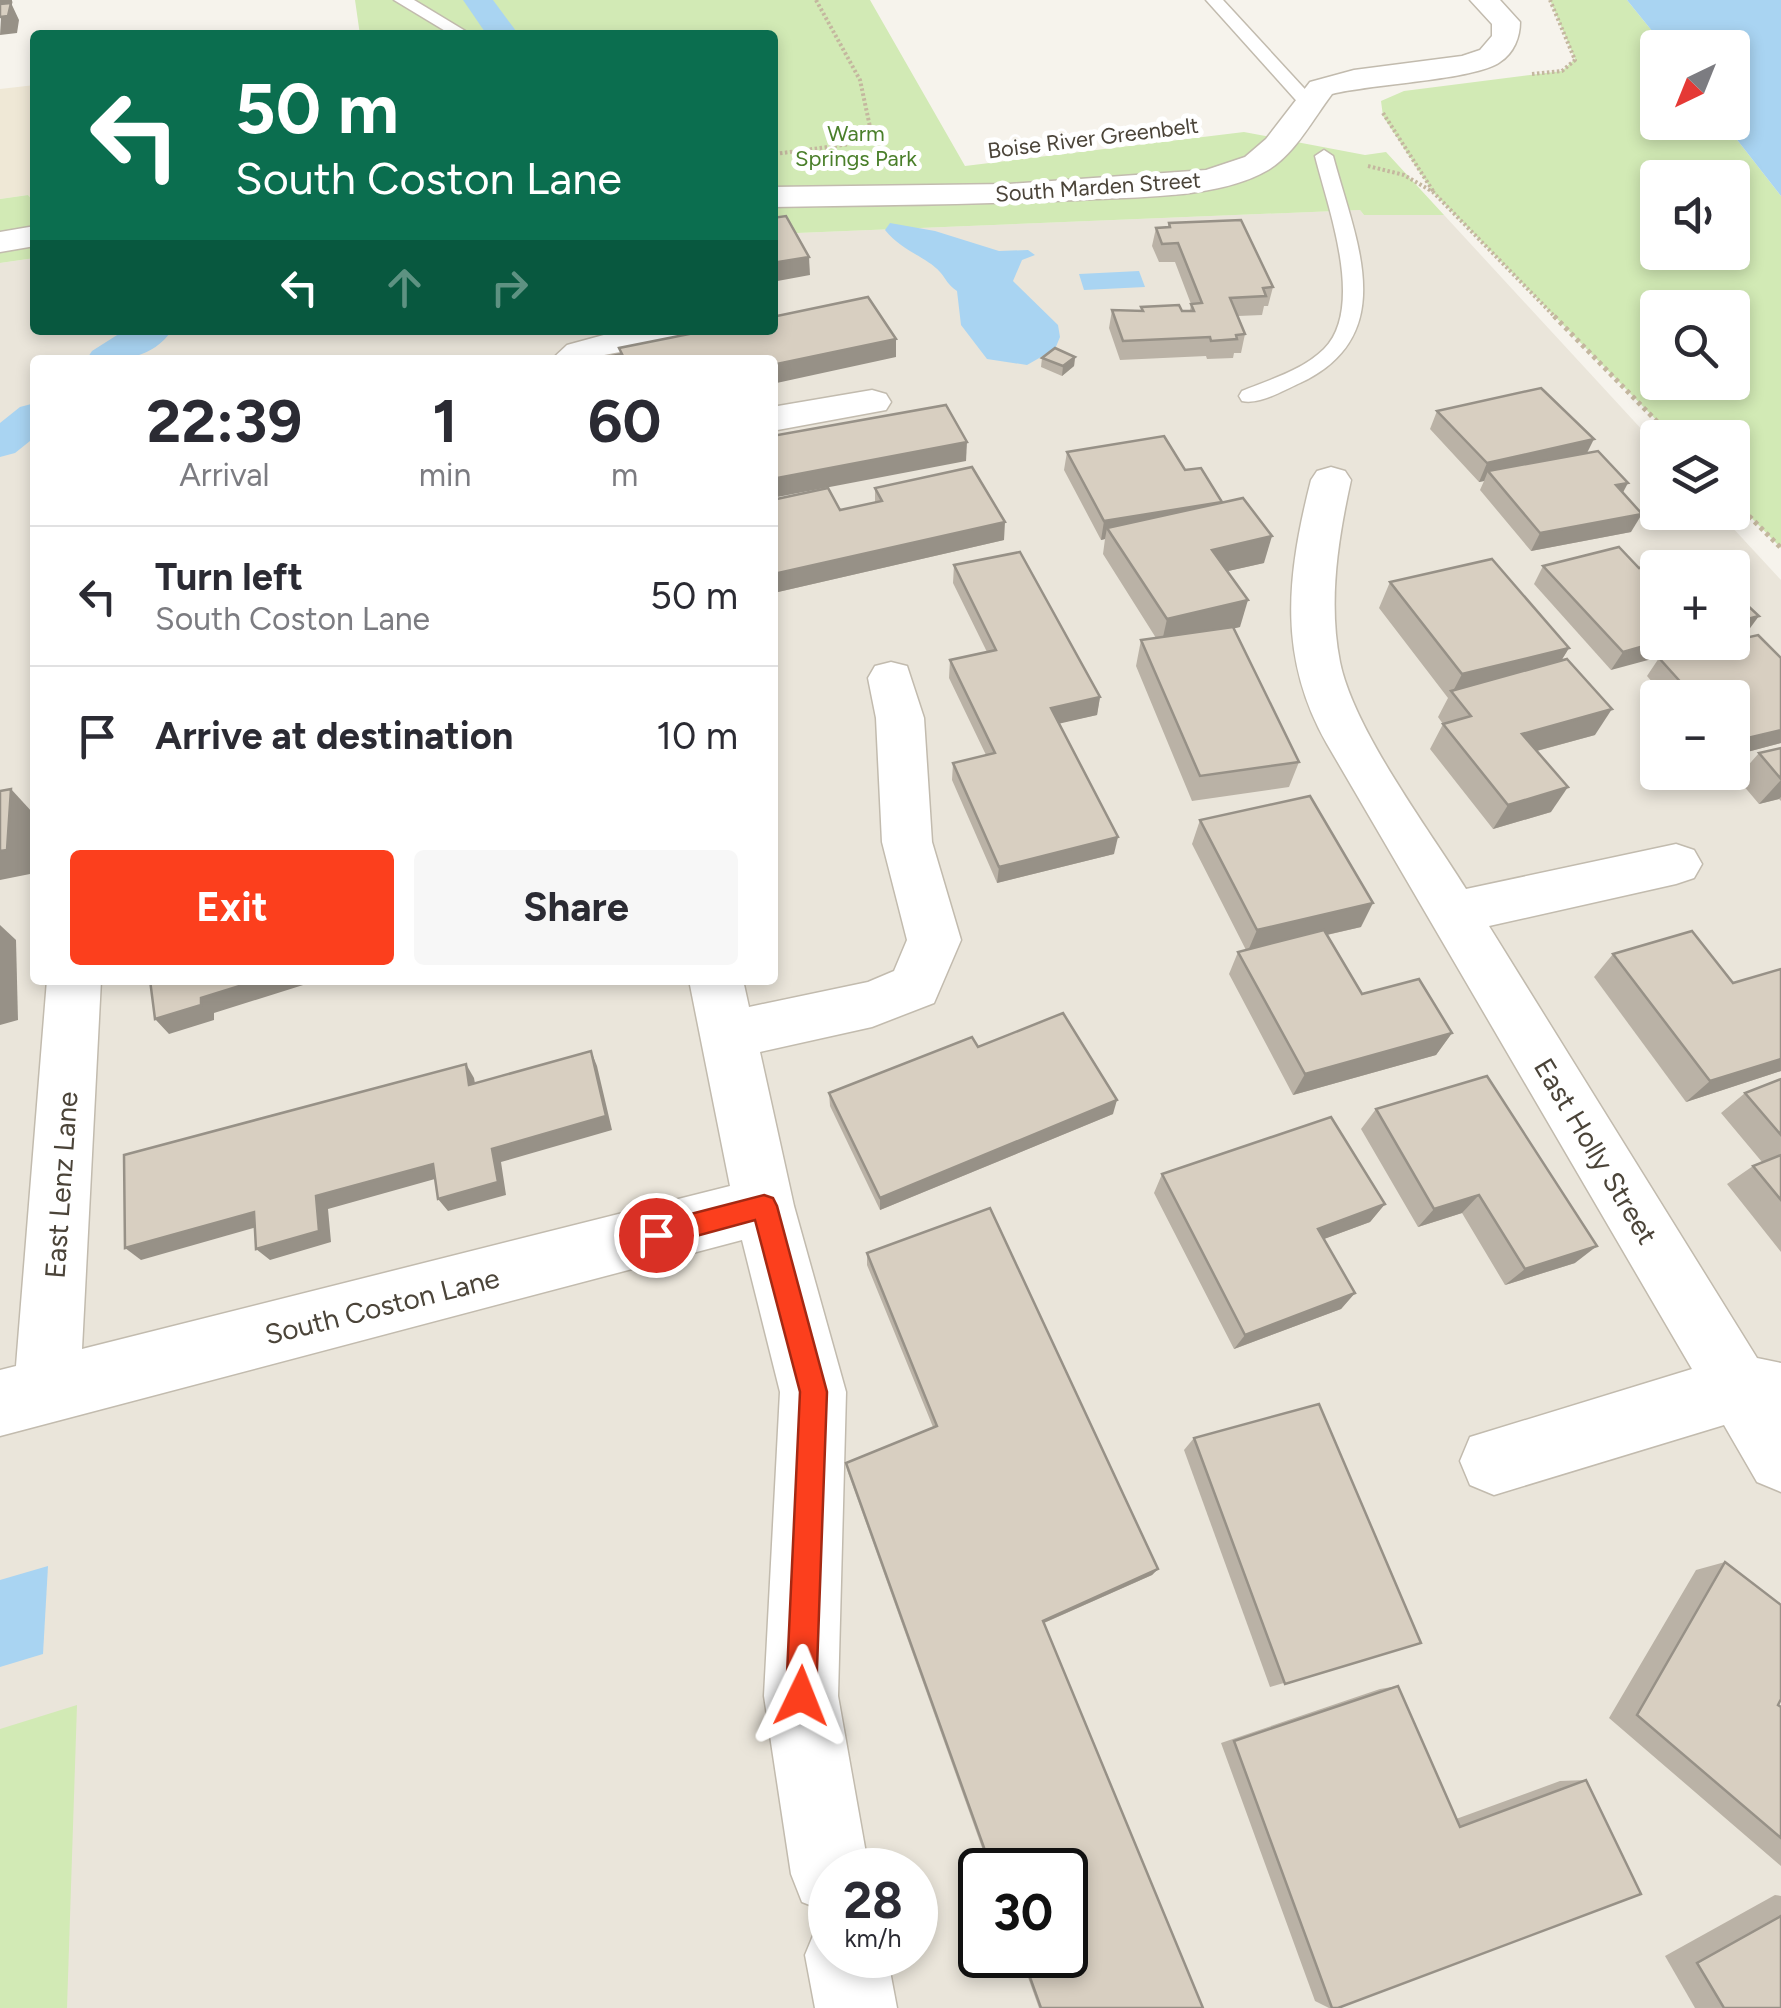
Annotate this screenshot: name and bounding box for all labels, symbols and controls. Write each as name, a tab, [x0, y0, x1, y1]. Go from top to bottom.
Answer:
north arrow	[1640, 30, 1750, 140]
map controls	[1640, 30, 1750, 790]
text: 50 m	[235, 66, 399, 151]
icon: left	[70, 70, 200, 200]
street label: Boise River Greenbelt	[986, 112, 1200, 164]
park label: Warm Springs Park	[795, 120, 917, 172]
text: South Coston Lane	[235, 151, 622, 205]
button: sound	[1640, 160, 1750, 270]
street label: South Marden Street	[994, 166, 1202, 208]
icon: left	[272, 260, 327, 315]
icon: ahead	[377, 260, 432, 315]
icon: right	[482, 260, 537, 315]
button: search	[1640, 290, 1750, 400]
text: 22:39	[147, 385, 302, 457]
text: 1	[432, 385, 458, 457]
text: 60	[588, 385, 661, 457]
button: layers	[1640, 420, 1750, 530]
text: Arrival	[179, 456, 270, 494]
text: min	[419, 456, 471, 494]
text: m	[611, 456, 638, 494]
button: +	[1640, 550, 1750, 660]
text: Turn left	[155, 554, 303, 600]
icon: left	[70, 569, 125, 624]
text: 50 m	[650, 573, 738, 619]
text: South Coston Lane	[155, 600, 430, 638]
button: −	[1640, 680, 1750, 790]
icon: arrive	[70, 709, 125, 764]
text: Arrive at destination	[155, 713, 513, 759]
text: 10 m	[656, 713, 738, 759]
button: Exit	[70, 850, 394, 965]
button: Share	[414, 850, 738, 965]
street label: East Holly Street	[1527, 1052, 1665, 1250]
street label: East Lenz Lane	[38, 1090, 84, 1280]
pin	[614, 1193, 699, 1278]
icon: arrive	[629, 1208, 684, 1263]
street label: South Coston Lane	[261, 1260, 503, 1352]
position arrow	[749, 1644, 853, 1748]
speed limit sign: 30	[958, 1848, 1088, 1978]
text: 28	[843, 1870, 903, 1931]
text: km/h	[844, 1923, 902, 1953]

